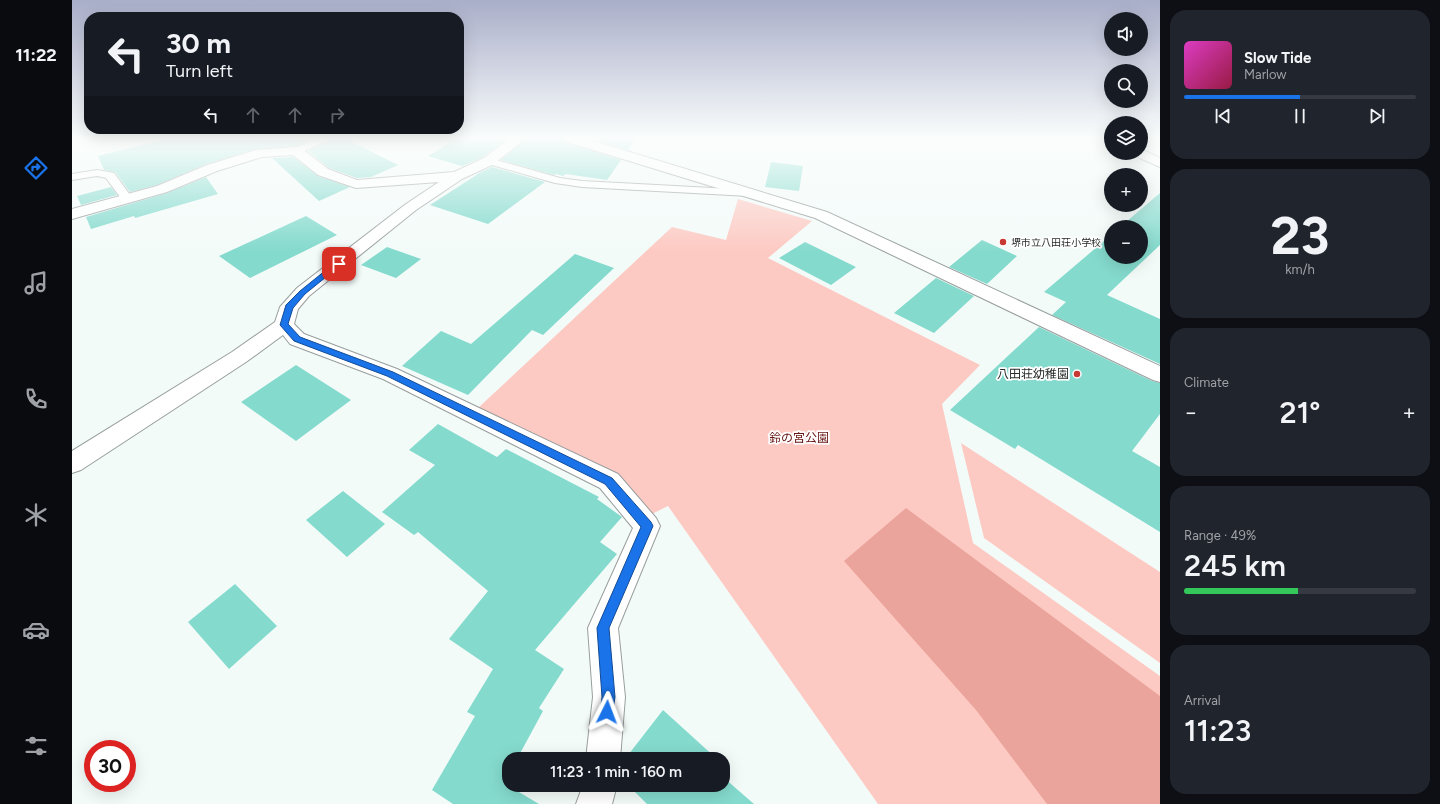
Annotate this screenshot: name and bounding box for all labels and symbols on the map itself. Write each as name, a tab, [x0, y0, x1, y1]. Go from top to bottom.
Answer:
place label: 堺市立八田荘小学校	[1011, 236, 1101, 249]
marker: 堺市立八田荘小学校	[998, 237, 1008, 247]
pin	[322, 247, 356, 281]
place label: 八田荘幼稚園	[997, 367, 1069, 381]
marker: 八田荘幼稚園	[1072, 369, 1082, 379]
park label: 鈴の宮公園	[769, 431, 829, 445]
position arrow	[586, 691, 628, 733]
speed limit sign: 30	[84, 740, 136, 792]

